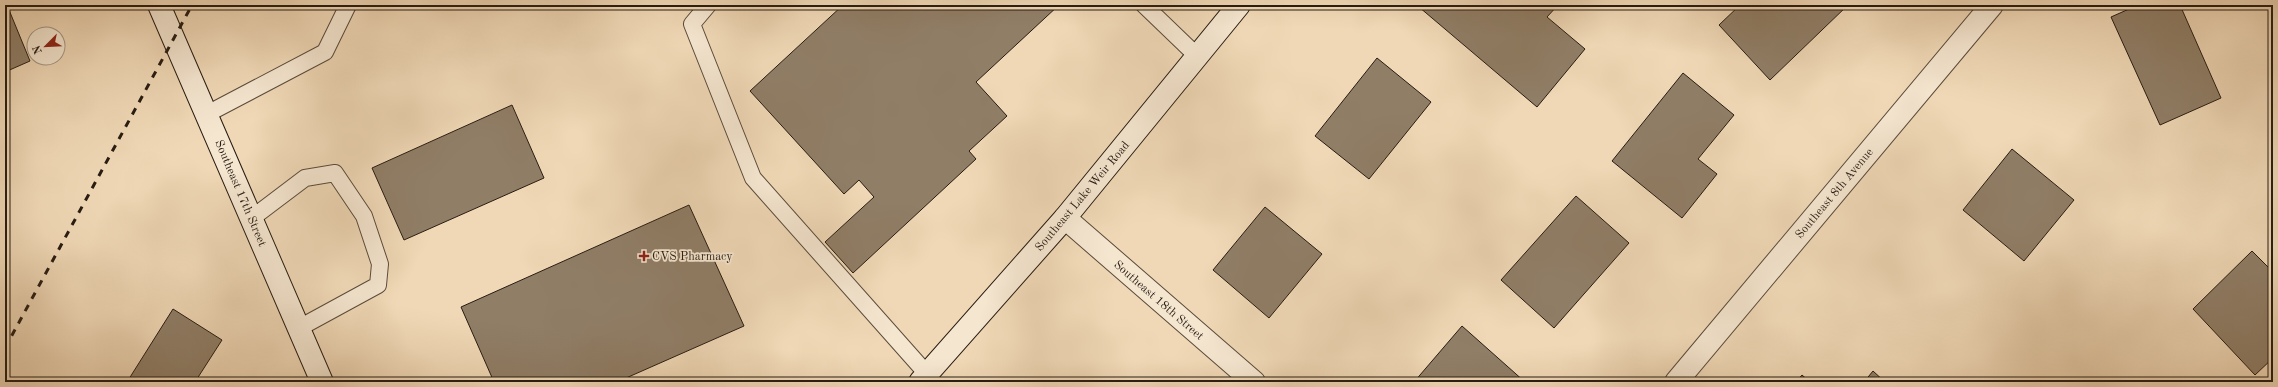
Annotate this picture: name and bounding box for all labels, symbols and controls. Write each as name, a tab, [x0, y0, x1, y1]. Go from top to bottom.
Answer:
north arrow	[26, 26, 66, 66]
text: N	[31, 43, 45, 56]
street label: Southeast 17th Street	[212, 138, 268, 248]
street label: Southeast Lake Weir Road	[1033, 139, 1132, 254]
street label: Southeast 8th Avenue	[1794, 146, 1876, 241]
marker: CVS Pharmacy	[639, 251, 649, 261]
place label: CVS Pharmacy	[652, 251, 733, 263]
street label: Southeast 18th Street	[1111, 259, 1206, 343]

